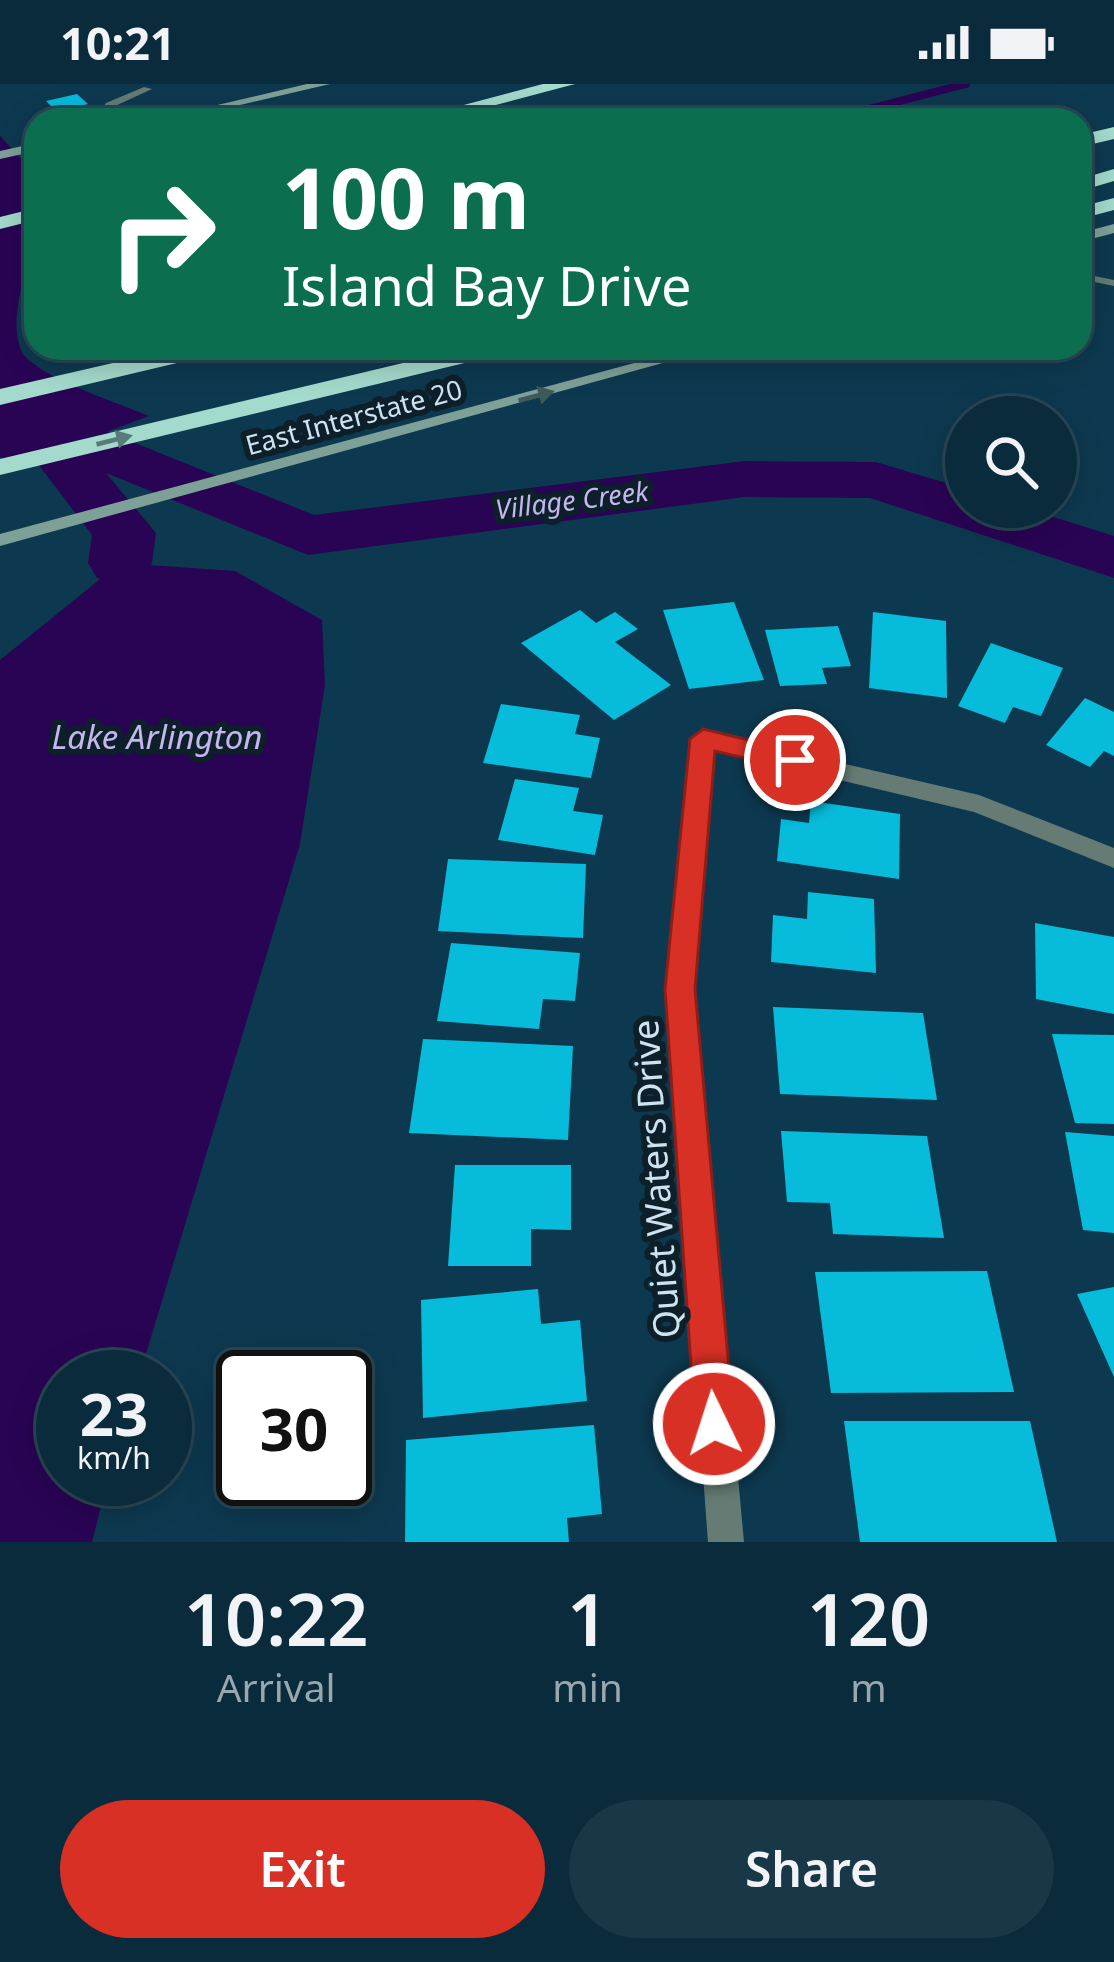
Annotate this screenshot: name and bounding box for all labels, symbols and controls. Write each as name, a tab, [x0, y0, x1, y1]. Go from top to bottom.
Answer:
text: 10:21	[60, 12, 176, 73]
text: 100 m	[282, 139, 530, 254]
icon: right	[84, 156, 240, 312]
text: Island Bay Drive	[282, 248, 692, 322]
street label: East Interstate 20	[241, 370, 466, 463]
one-way arrow	[518, 386, 555, 405]
map controls	[945, 396, 1077, 528]
button: search	[945, 396, 1077, 528]
one-way arrow	[95, 430, 132, 449]
water label: Village Creek	[493, 472, 652, 527]
pin	[744, 709, 846, 811]
water label: Lake Arlington	[52, 714, 262, 759]
icon: arrive	[762, 727, 828, 793]
street label: Quiet Waters Drive	[620, 1018, 691, 1340]
speed limit sign: 30	[216, 1350, 372, 1506]
position arrow	[651, 1361, 777, 1487]
text: 23	[80, 1372, 148, 1454]
text: km/h	[77, 1437, 151, 1478]
text: 10:22	[184, 1569, 368, 1667]
text: 1	[567, 1569, 608, 1667]
text: 120	[807, 1569, 930, 1667]
text: Arrival	[217, 1660, 336, 1713]
text: min	[552, 1660, 623, 1713]
text: m	[850, 1660, 887, 1713]
button: Exit	[60, 1800, 545, 1938]
button: Share	[569, 1800, 1054, 1938]

